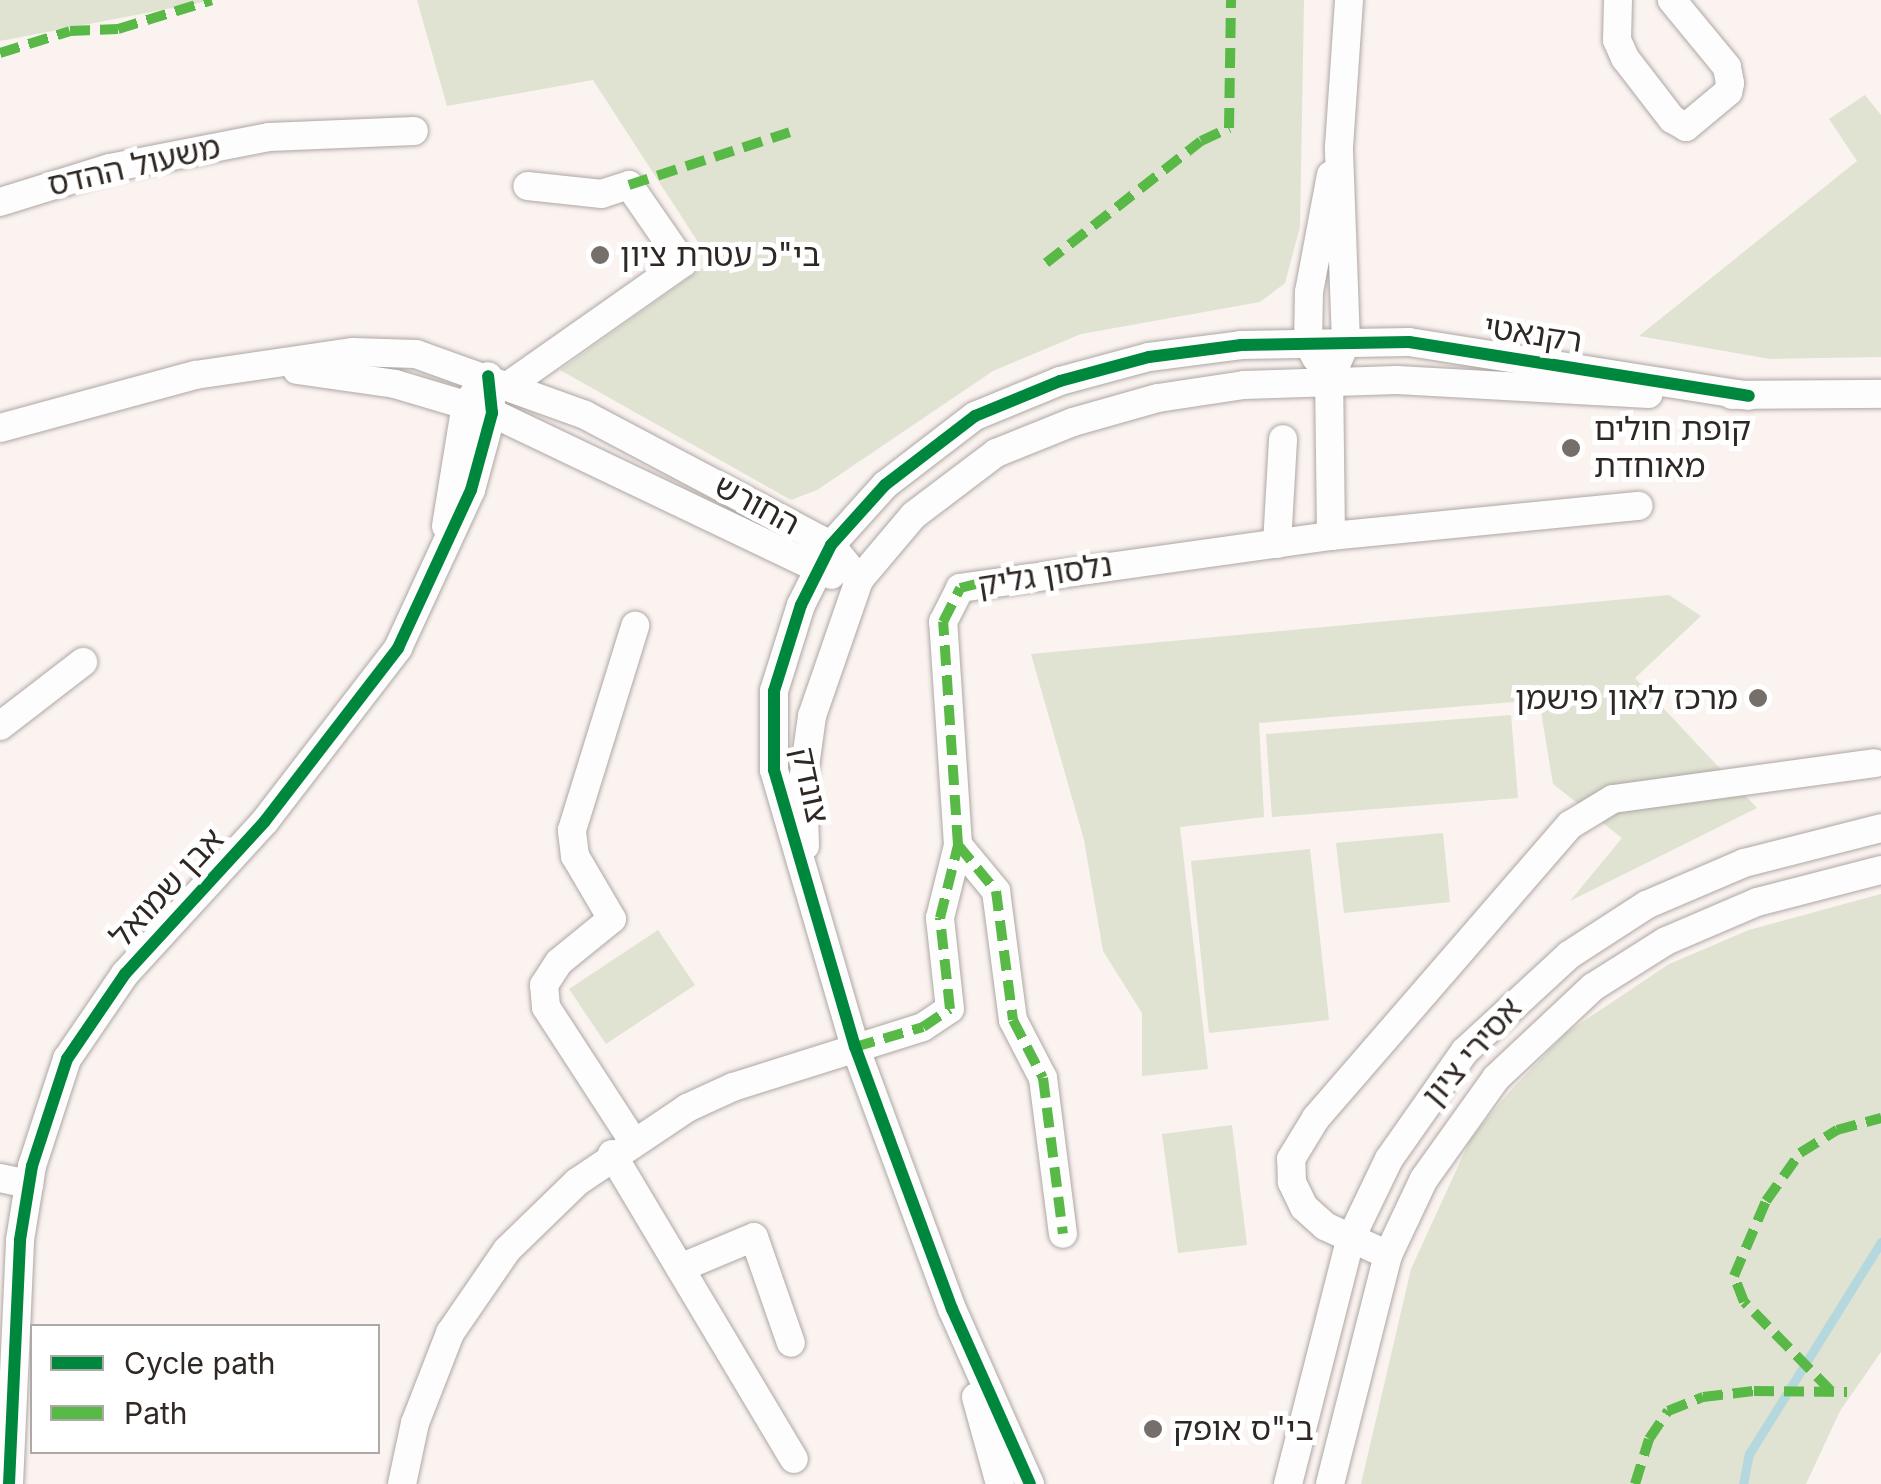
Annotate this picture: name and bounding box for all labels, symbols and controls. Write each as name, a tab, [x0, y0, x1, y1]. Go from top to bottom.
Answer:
street label: משעול ההדס	[44, 128, 224, 204]
place label: בי"כ עטרת ציון	[620, 236, 820, 274]
marker: בי"כ עטרת ציון	[589, 244, 611, 266]
street label: רקנאטי	[1481, 307, 1585, 361]
place label: קופת חולים מאוחדת	[1594, 411, 1751, 486]
marker: קופת חולים מאוחדת	[1558, 435, 1584, 461]
street label: החורש	[708, 467, 806, 543]
street label: נלסון גליק	[975, 545, 1115, 605]
place label: מרכז לאון פישמן	[1515, 679, 1738, 717]
marker: מרכז לאון פישמן	[1747, 687, 1769, 709]
street label: צונדק	[783, 743, 837, 827]
street label: אבן שמואל	[102, 820, 232, 956]
street label: אסירי ציון	[1414, 990, 1530, 1114]
legend	[30, 1324, 380, 1454]
text: Cycle path	[124, 1345, 276, 1381]
text: Path	[124, 1395, 188, 1431]
place label: בי"ס אופק	[1173, 1410, 1314, 1448]
marker: בי"ס אופק	[1142, 1418, 1164, 1440]

